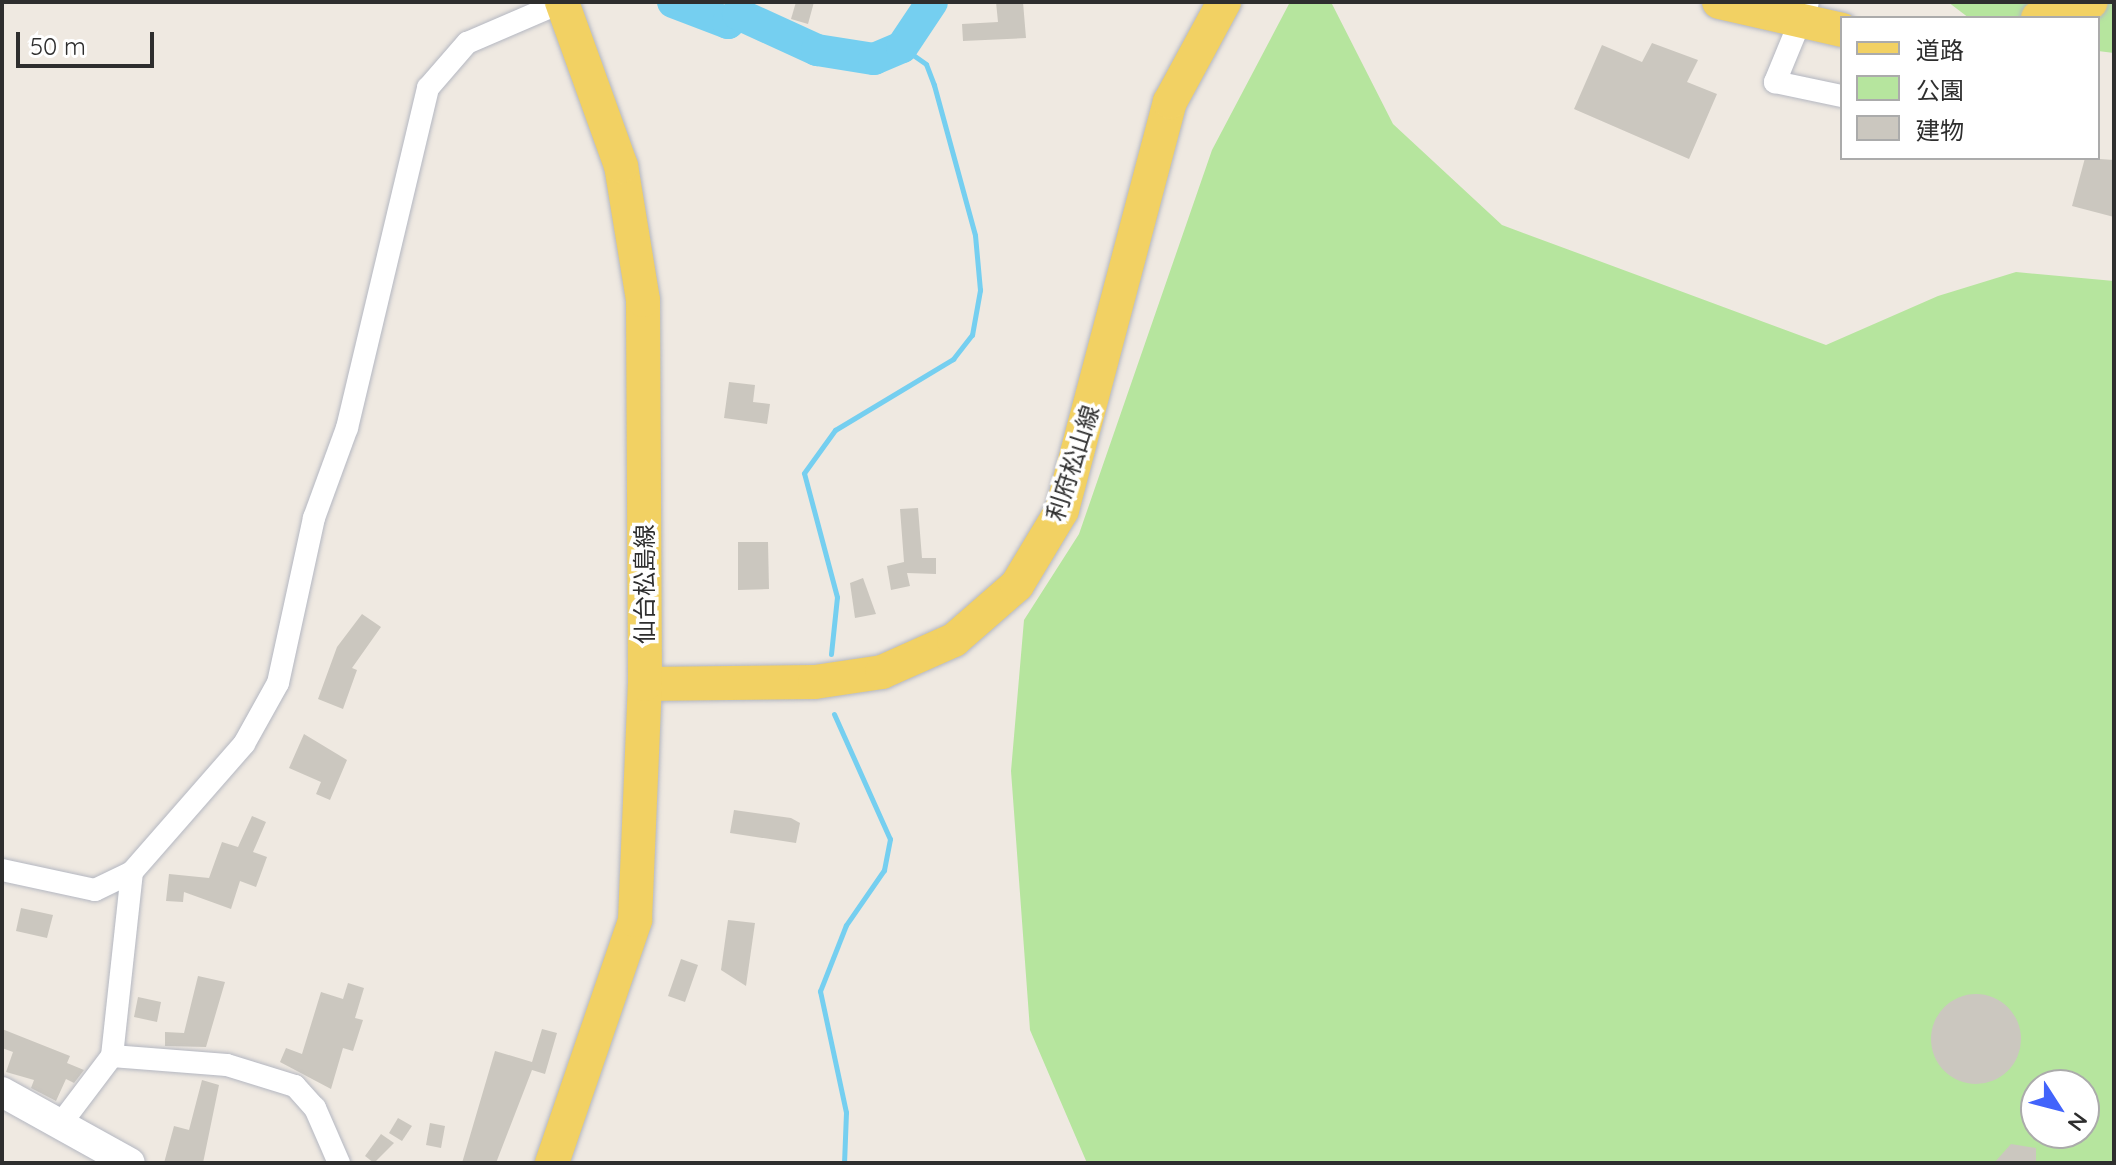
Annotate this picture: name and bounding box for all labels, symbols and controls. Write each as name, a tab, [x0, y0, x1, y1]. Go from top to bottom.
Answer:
scale bar	[20, 16, 158, 66]
legend	[1840, 16, 2100, 160]
text: 50 m	[30, 31, 86, 61]
text: 道路	[1916, 35, 1964, 65]
text: 公園	[1916, 75, 1964, 105]
text: 建物	[1916, 115, 1964, 145]
street label: 利府松山線	[1041, 401, 1105, 525]
street label: 仙台松島線	[631, 524, 659, 644]
north arrow	[2020, 1069, 2100, 1149]
text: N	[2062, 1107, 2094, 1137]

